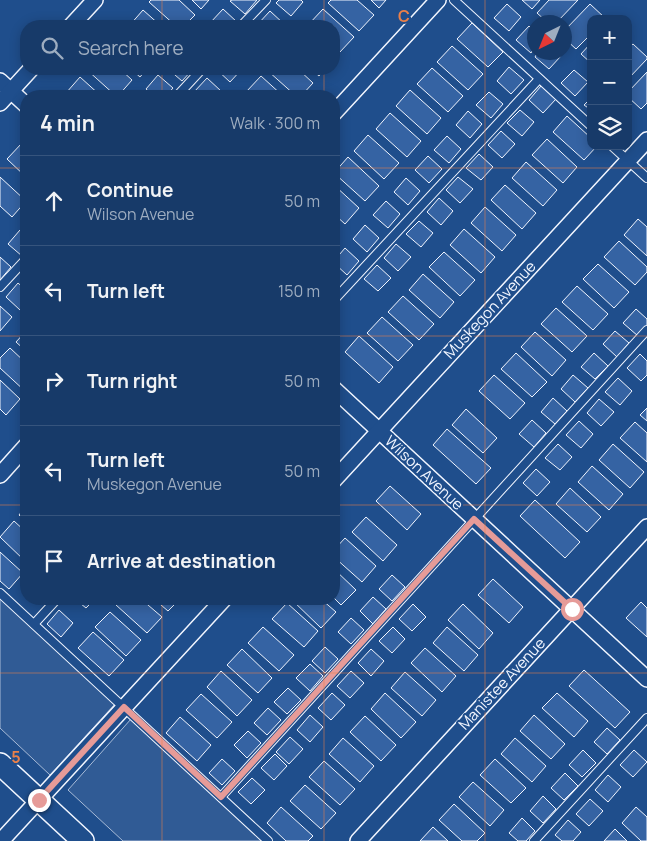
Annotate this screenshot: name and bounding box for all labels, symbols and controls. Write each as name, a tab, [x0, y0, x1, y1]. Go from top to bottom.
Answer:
text: C	[398, 5, 410, 27]
north arrow	[527, 15, 572, 60]
map controls	[587, 15, 632, 150]
button: +	[587, 15, 632, 60]
search box	[20, 20, 340, 75]
icon: search	[38, 34, 66, 62]
text: Search here	[78, 35, 184, 61]
button: −	[587, 60, 632, 105]
button: layers	[587, 105, 632, 150]
text: 4 min	[40, 109, 95, 137]
text: Walk · 300 m	[230, 112, 320, 134]
text: Continue	[87, 177, 173, 203]
icon: ahead	[40, 187, 68, 215]
text: 50 m	[284, 190, 320, 212]
text: Wilson Avenue	[87, 203, 194, 225]
street label: Muskegon Avenue	[439, 256, 541, 363]
icon: left	[40, 277, 68, 305]
text: Turn left	[87, 278, 165, 304]
text: 150 m	[278, 280, 320, 302]
icon: right	[40, 367, 68, 395]
text: Turn right	[87, 368, 177, 394]
text: 50 m	[284, 370, 320, 392]
street label: Wilson Avenue	[380, 431, 469, 515]
text: Turn left	[87, 447, 165, 473]
icon: left	[40, 457, 68, 485]
text: 50 m	[284, 460, 320, 482]
text: Muskegon Avenue	[87, 473, 222, 495]
icon: arrive	[40, 547, 68, 575]
text: Arrive at destination	[87, 548, 276, 574]
route start	[561, 598, 584, 621]
street label: Manistee Avenue	[453, 633, 550, 734]
text: 5	[11, 746, 21, 768]
route end	[28, 789, 51, 812]

